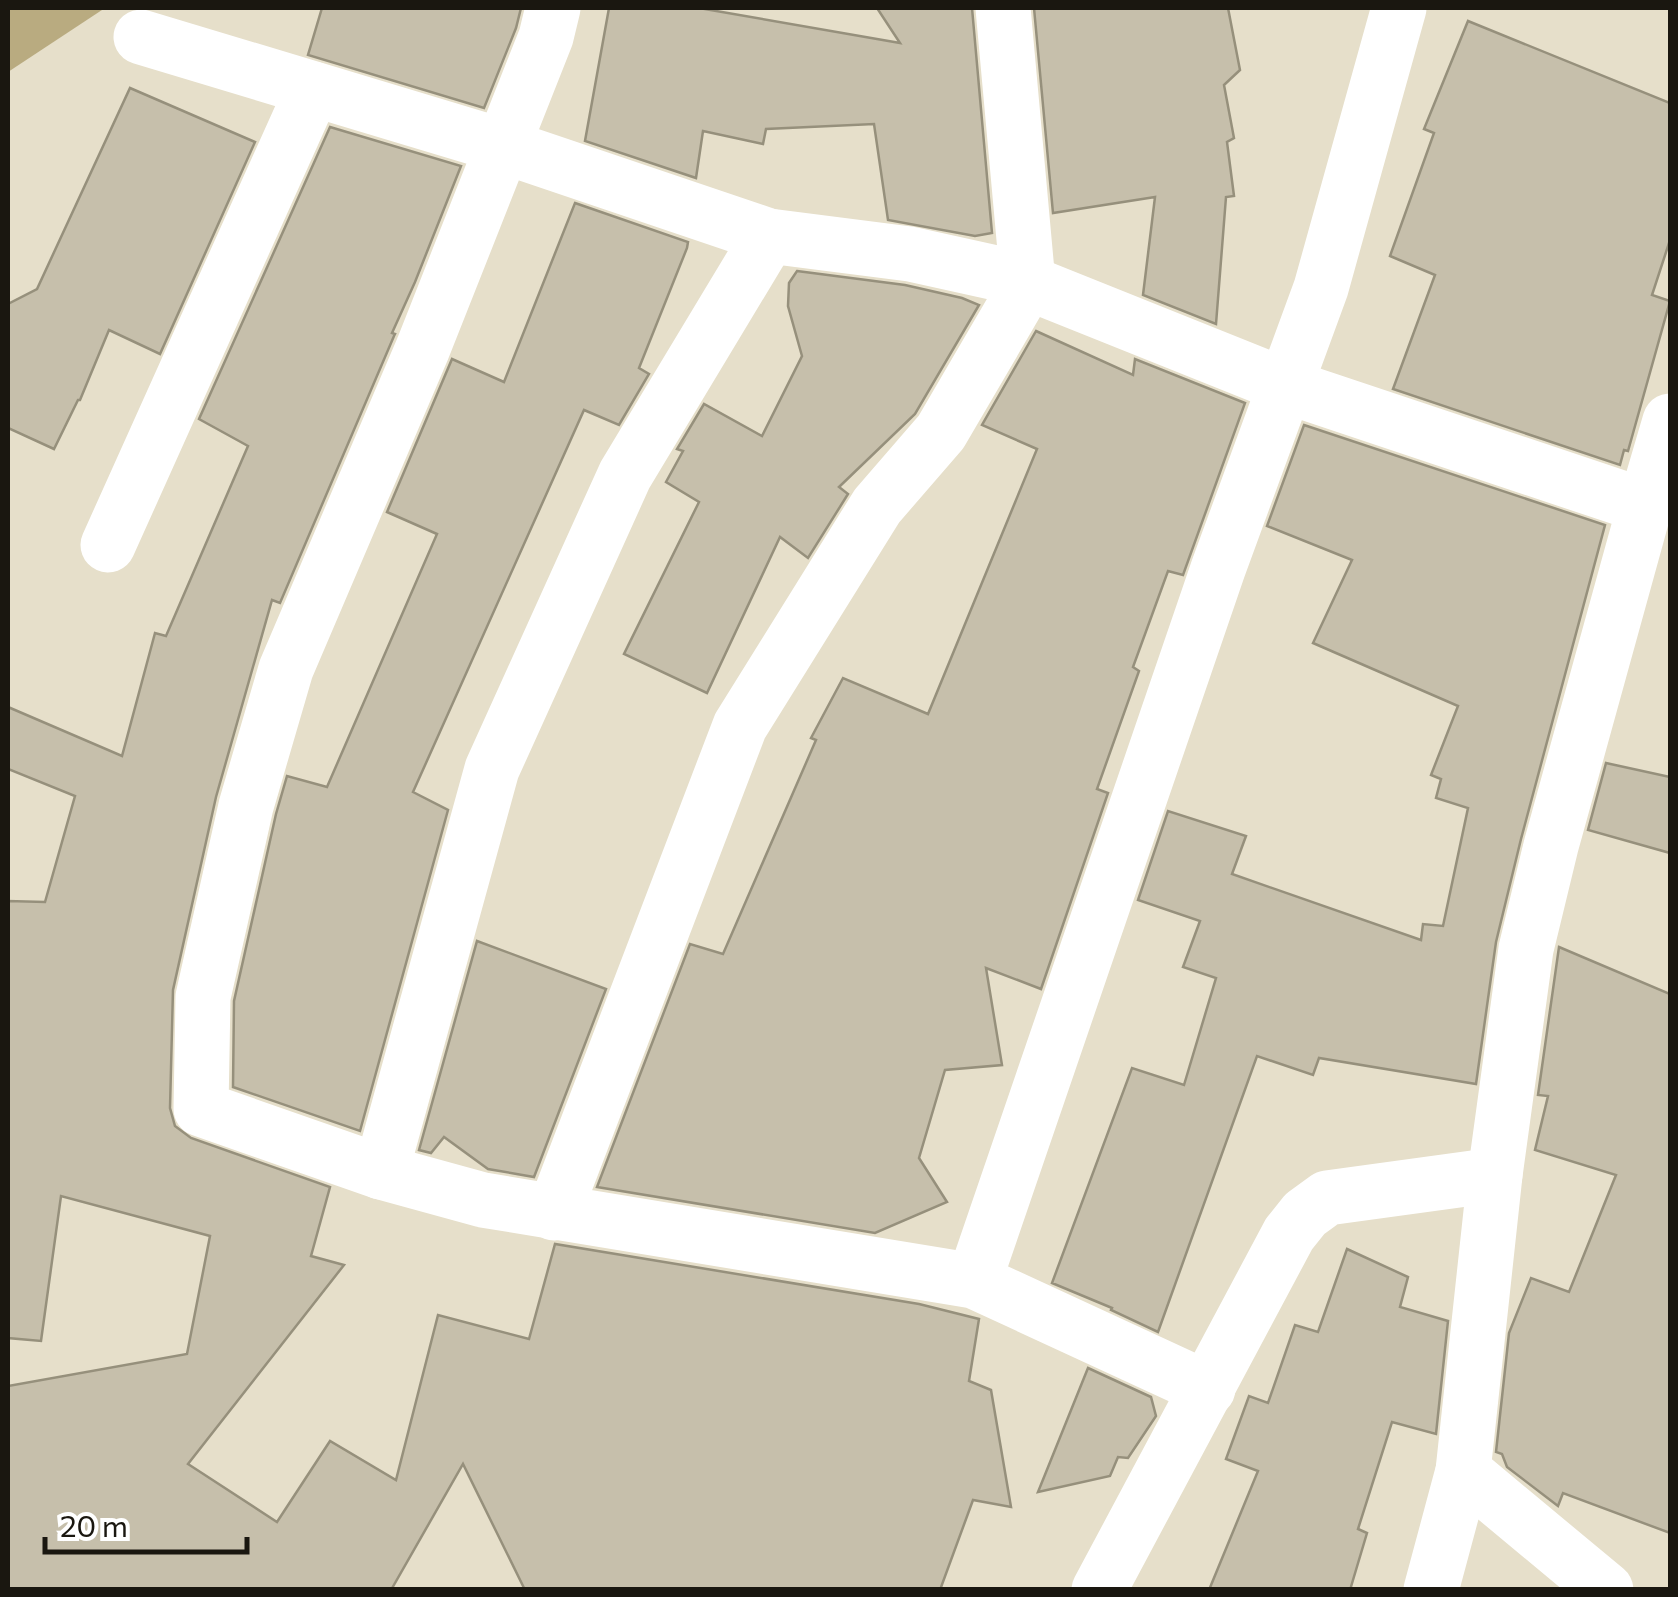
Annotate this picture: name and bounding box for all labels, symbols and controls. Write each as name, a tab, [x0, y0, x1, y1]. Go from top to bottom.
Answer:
scale bar	[45, 1492, 248, 1554]
text: 20 m	[60, 1506, 128, 1543]

